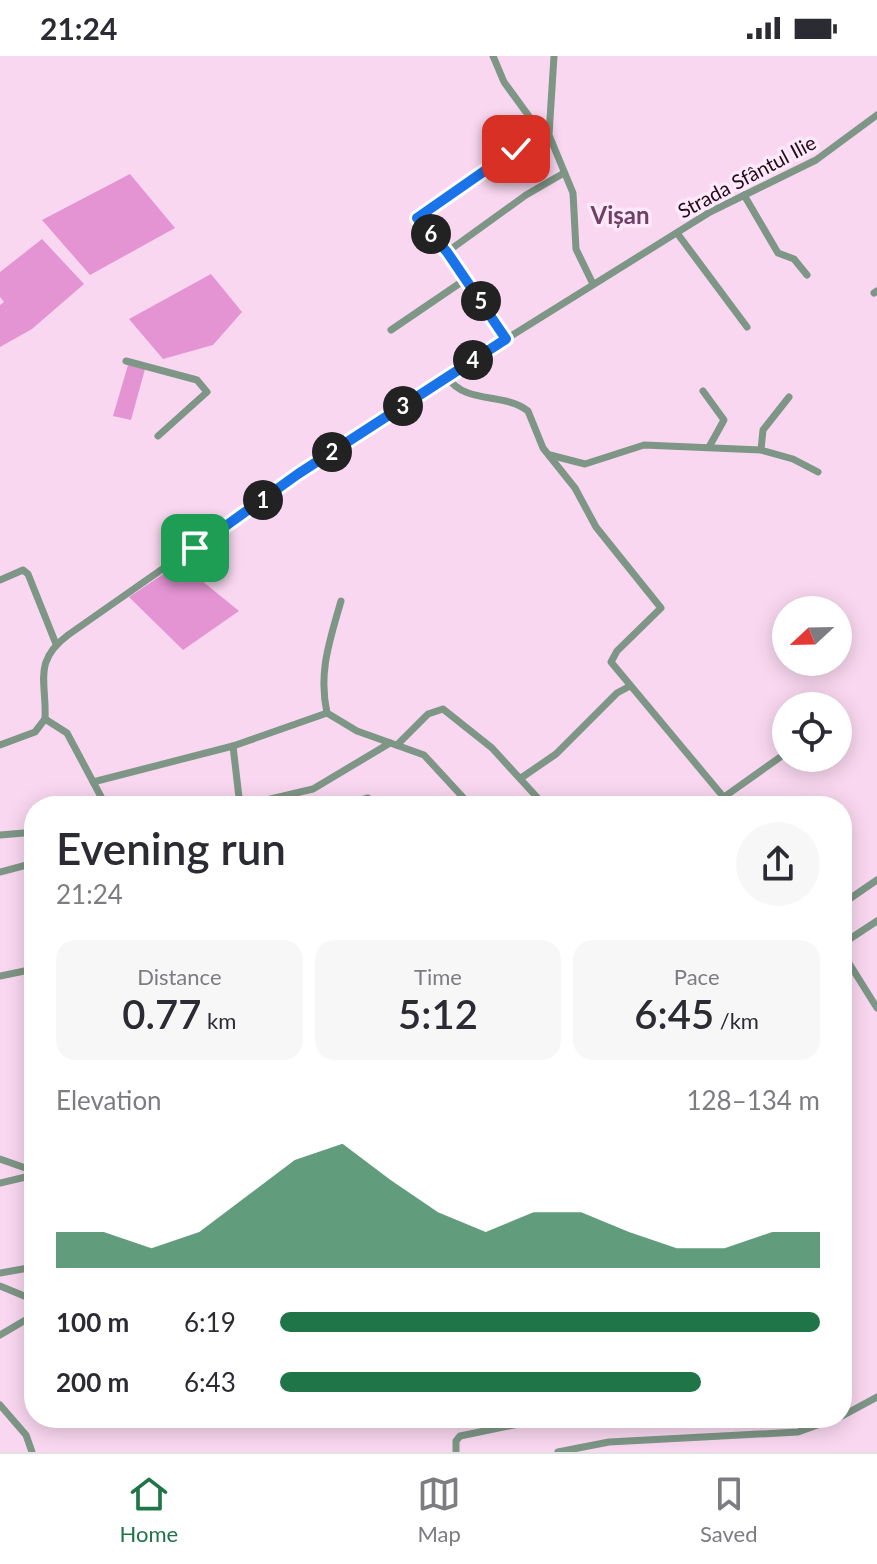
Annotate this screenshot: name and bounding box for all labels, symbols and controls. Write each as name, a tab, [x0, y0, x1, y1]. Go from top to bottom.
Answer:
text: 21:24	[40, 10, 117, 46]
pin	[482, 115, 550, 183]
icon: check	[494, 127, 538, 171]
street label: Strada Sfântul Ilie	[673, 130, 820, 223]
district label: Vișan	[589, 200, 650, 229]
pin: 6	[411, 214, 451, 254]
text: 6	[425, 220, 437, 247]
pin: 5	[461, 281, 501, 321]
text: 5	[475, 287, 487, 314]
pin: 4	[453, 340, 493, 380]
text: 4	[467, 346, 479, 373]
pin: 3	[383, 386, 423, 426]
text: 3	[397, 392, 409, 419]
pin: 2	[312, 432, 352, 472]
text: 2	[326, 438, 338, 465]
pin: 1	[243, 480, 283, 520]
text: 1	[257, 486, 269, 513]
pin	[161, 514, 229, 582]
icon: arrive	[173, 526, 217, 570]
north arrow	[772, 596, 852, 676]
map controls	[772, 596, 852, 772]
button: locate	[772, 692, 852, 772]
text: Evening run	[56, 822, 286, 874]
button: share	[736, 822, 820, 906]
text: 21:24	[56, 878, 123, 910]
text: Distance	[137, 963, 222, 990]
text: Time	[414, 963, 462, 990]
text: Pace	[674, 963, 720, 990]
text: 0.77	[122, 990, 201, 1038]
text: 5:12	[398, 990, 478, 1038]
text: 6:45	[634, 990, 714, 1038]
text: km	[201, 1007, 236, 1034]
text: /km	[714, 1007, 759, 1034]
text: Elevation	[56, 1084, 162, 1116]
text: 128–134 m	[686, 1084, 820, 1116]
text: 100 m	[56, 1306, 129, 1338]
text: 6:19	[184, 1306, 236, 1338]
text: 200 m	[56, 1366, 129, 1398]
text: 6:43	[184, 1366, 236, 1398]
tab: Home	[119, 1472, 178, 1547]
tab: Map	[417, 1472, 461, 1547]
tab: Saved	[700, 1472, 757, 1547]

